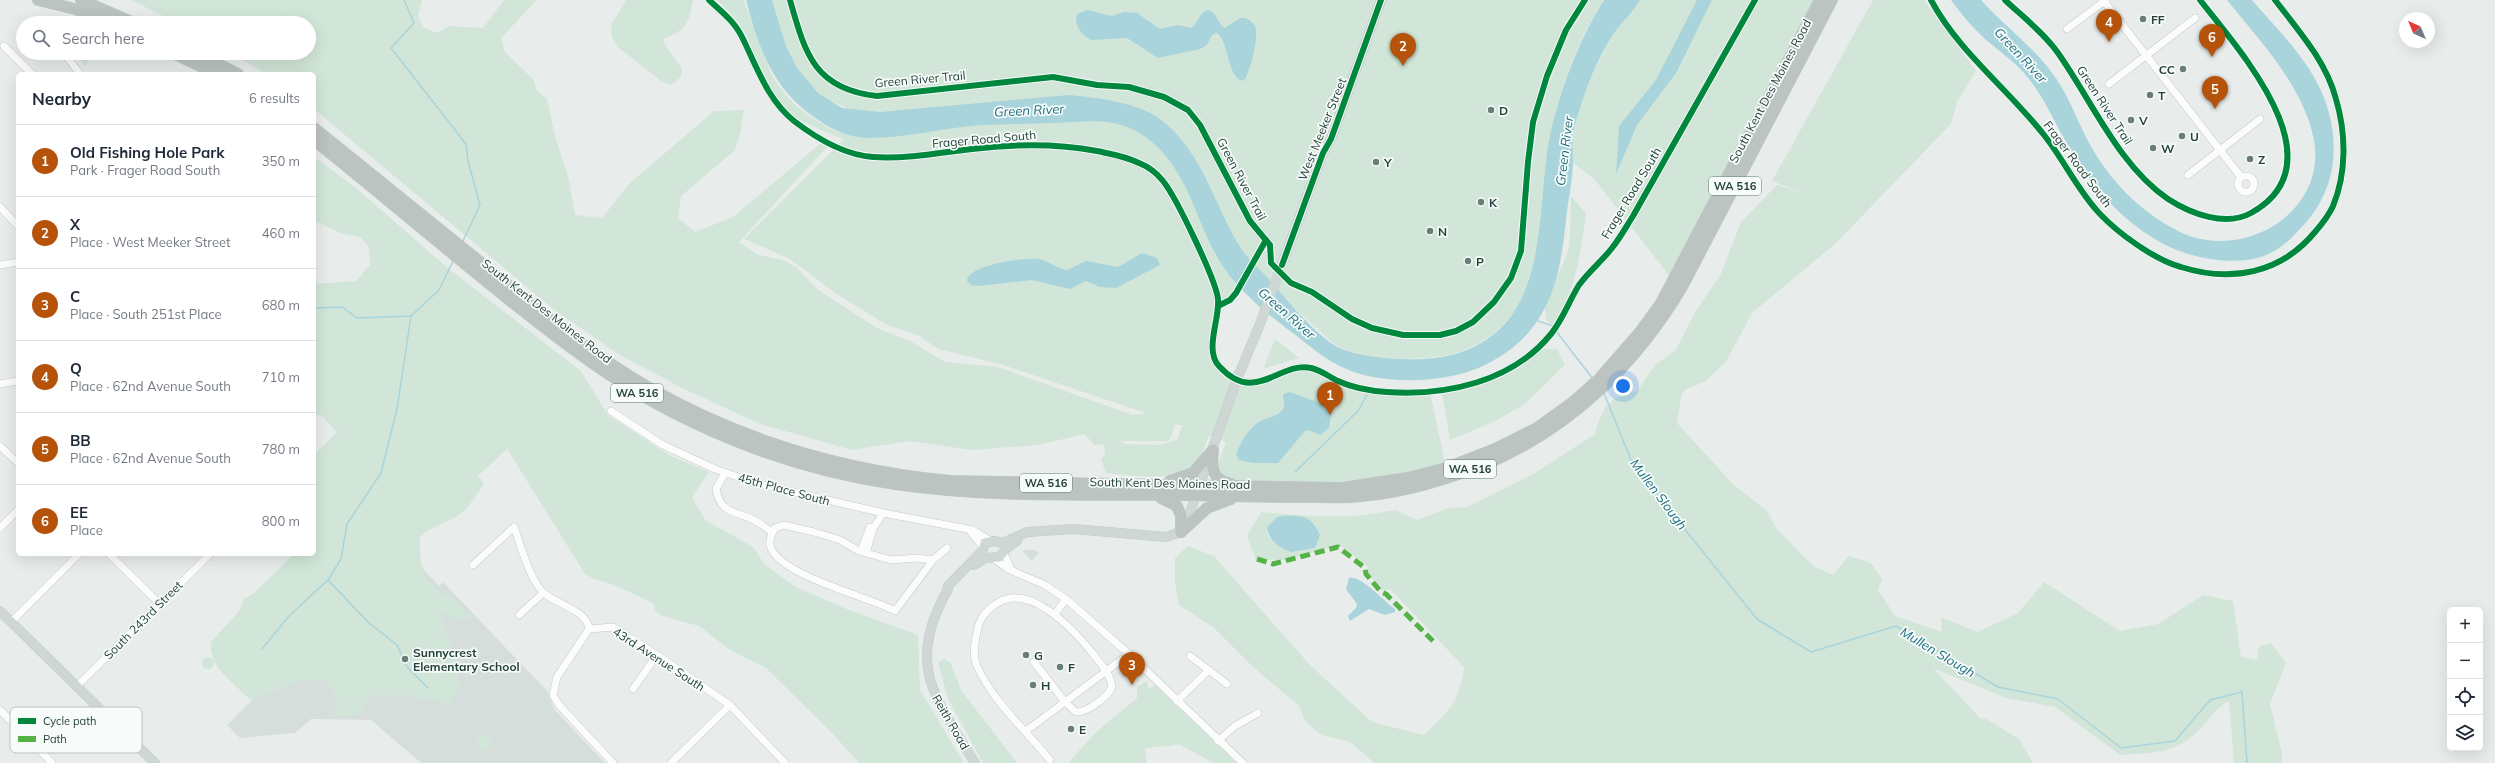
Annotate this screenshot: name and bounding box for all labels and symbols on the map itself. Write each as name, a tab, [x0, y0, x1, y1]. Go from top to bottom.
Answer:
pin: 4	[2096, 9, 2122, 42]
place label: FF	[2151, 12, 2165, 27]
north arrow	[2399, 12, 2435, 48]
marker: FF	[2138, 14, 2148, 24]
street label: South Kent Des Moines Road	[1726, 17, 1814, 165]
water label: Green River	[1991, 24, 2052, 87]
pin: 6	[2199, 24, 2225, 57]
pin: 2	[1390, 33, 1416, 66]
place label: CC	[2159, 62, 2175, 77]
street label: Green River Trail	[2074, 63, 2136, 147]
marker: CC	[2178, 64, 2188, 74]
street label: Green River Trail	[874, 68, 966, 90]
street label: West Meeker Street	[1295, 76, 1349, 182]
pin: 5	[2202, 76, 2228, 109]
place label: T	[2158, 88, 2166, 103]
marker: T	[2145, 90, 2155, 100]
water label: Green River	[994, 100, 1066, 120]
place label: D	[1499, 103, 1508, 118]
marker: D	[1486, 105, 1496, 115]
place label: V	[2138, 113, 2148, 128]
water label: Green River	[1552, 114, 1576, 187]
marker: V	[2126, 115, 2136, 125]
street label: Frager Road South	[2041, 118, 2115, 210]
street label: Frager Road South	[931, 127, 1037, 151]
place label: U	[2190, 129, 2199, 144]
marker: U	[2177, 131, 2187, 141]
street label: Green River Trail	[1214, 135, 1270, 223]
place label: W	[2161, 141, 2175, 156]
marker: W	[2148, 143, 2158, 153]
street label: Frager Road South	[1598, 144, 1664, 242]
place label: Z	[2258, 152, 2265, 167]
marker: Z	[2245, 154, 2255, 164]
place label: Y	[1383, 155, 1392, 170]
marker: Y	[1371, 157, 1381, 167]
road number: WA 516	[1709, 177, 1761, 195]
place label: K	[1489, 195, 1498, 210]
marker: K	[1476, 197, 1486, 207]
place label: N	[1438, 224, 1447, 239]
marker: N	[1425, 226, 1435, 236]
place label: P	[1476, 254, 1484, 269]
street label: South Kent Des Moines Road	[479, 256, 615, 366]
marker: P	[1463, 256, 1473, 266]
water label: Green River	[1255, 284, 1320, 343]
your location	[1613, 376, 1633, 396]
pin: 1	[1317, 382, 1343, 415]
road number: WA 516	[611, 384, 663, 402]
water label: Mullen Slough	[1627, 455, 1691, 533]
road number: WA 516	[1444, 460, 1496, 478]
street label: 45th Place South	[736, 470, 832, 508]
road number: WA 516	[1020, 474, 1072, 492]
street label: South Kent Des Moines Road	[1090, 474, 1250, 492]
street label: South 243rd Street	[101, 578, 185, 662]
water label: Mullen Slough	[1898, 623, 1978, 681]
street label: 43rd Avenue South	[610, 624, 708, 694]
place label: Sunnycrest Elementary School	[413, 645, 520, 674]
place label: G	[1034, 648, 1043, 663]
marker: G	[1021, 650, 1031, 660]
pin: 3	[1119, 652, 1145, 685]
marker: Sunnycrest Elementary School	[400, 654, 410, 664]
place label: F	[1068, 660, 1075, 675]
marker: F	[1055, 662, 1065, 672]
place label: H	[1041, 678, 1050, 693]
marker: H	[1028, 680, 1038, 690]
street label: Reith Road	[929, 692, 973, 752]
legend	[10, 707, 142, 753]
text: Cycle path	[43, 714, 96, 728]
place label: E	[1079, 722, 1086, 737]
marker: E	[1066, 724, 1076, 734]
text: Path	[43, 732, 67, 746]

